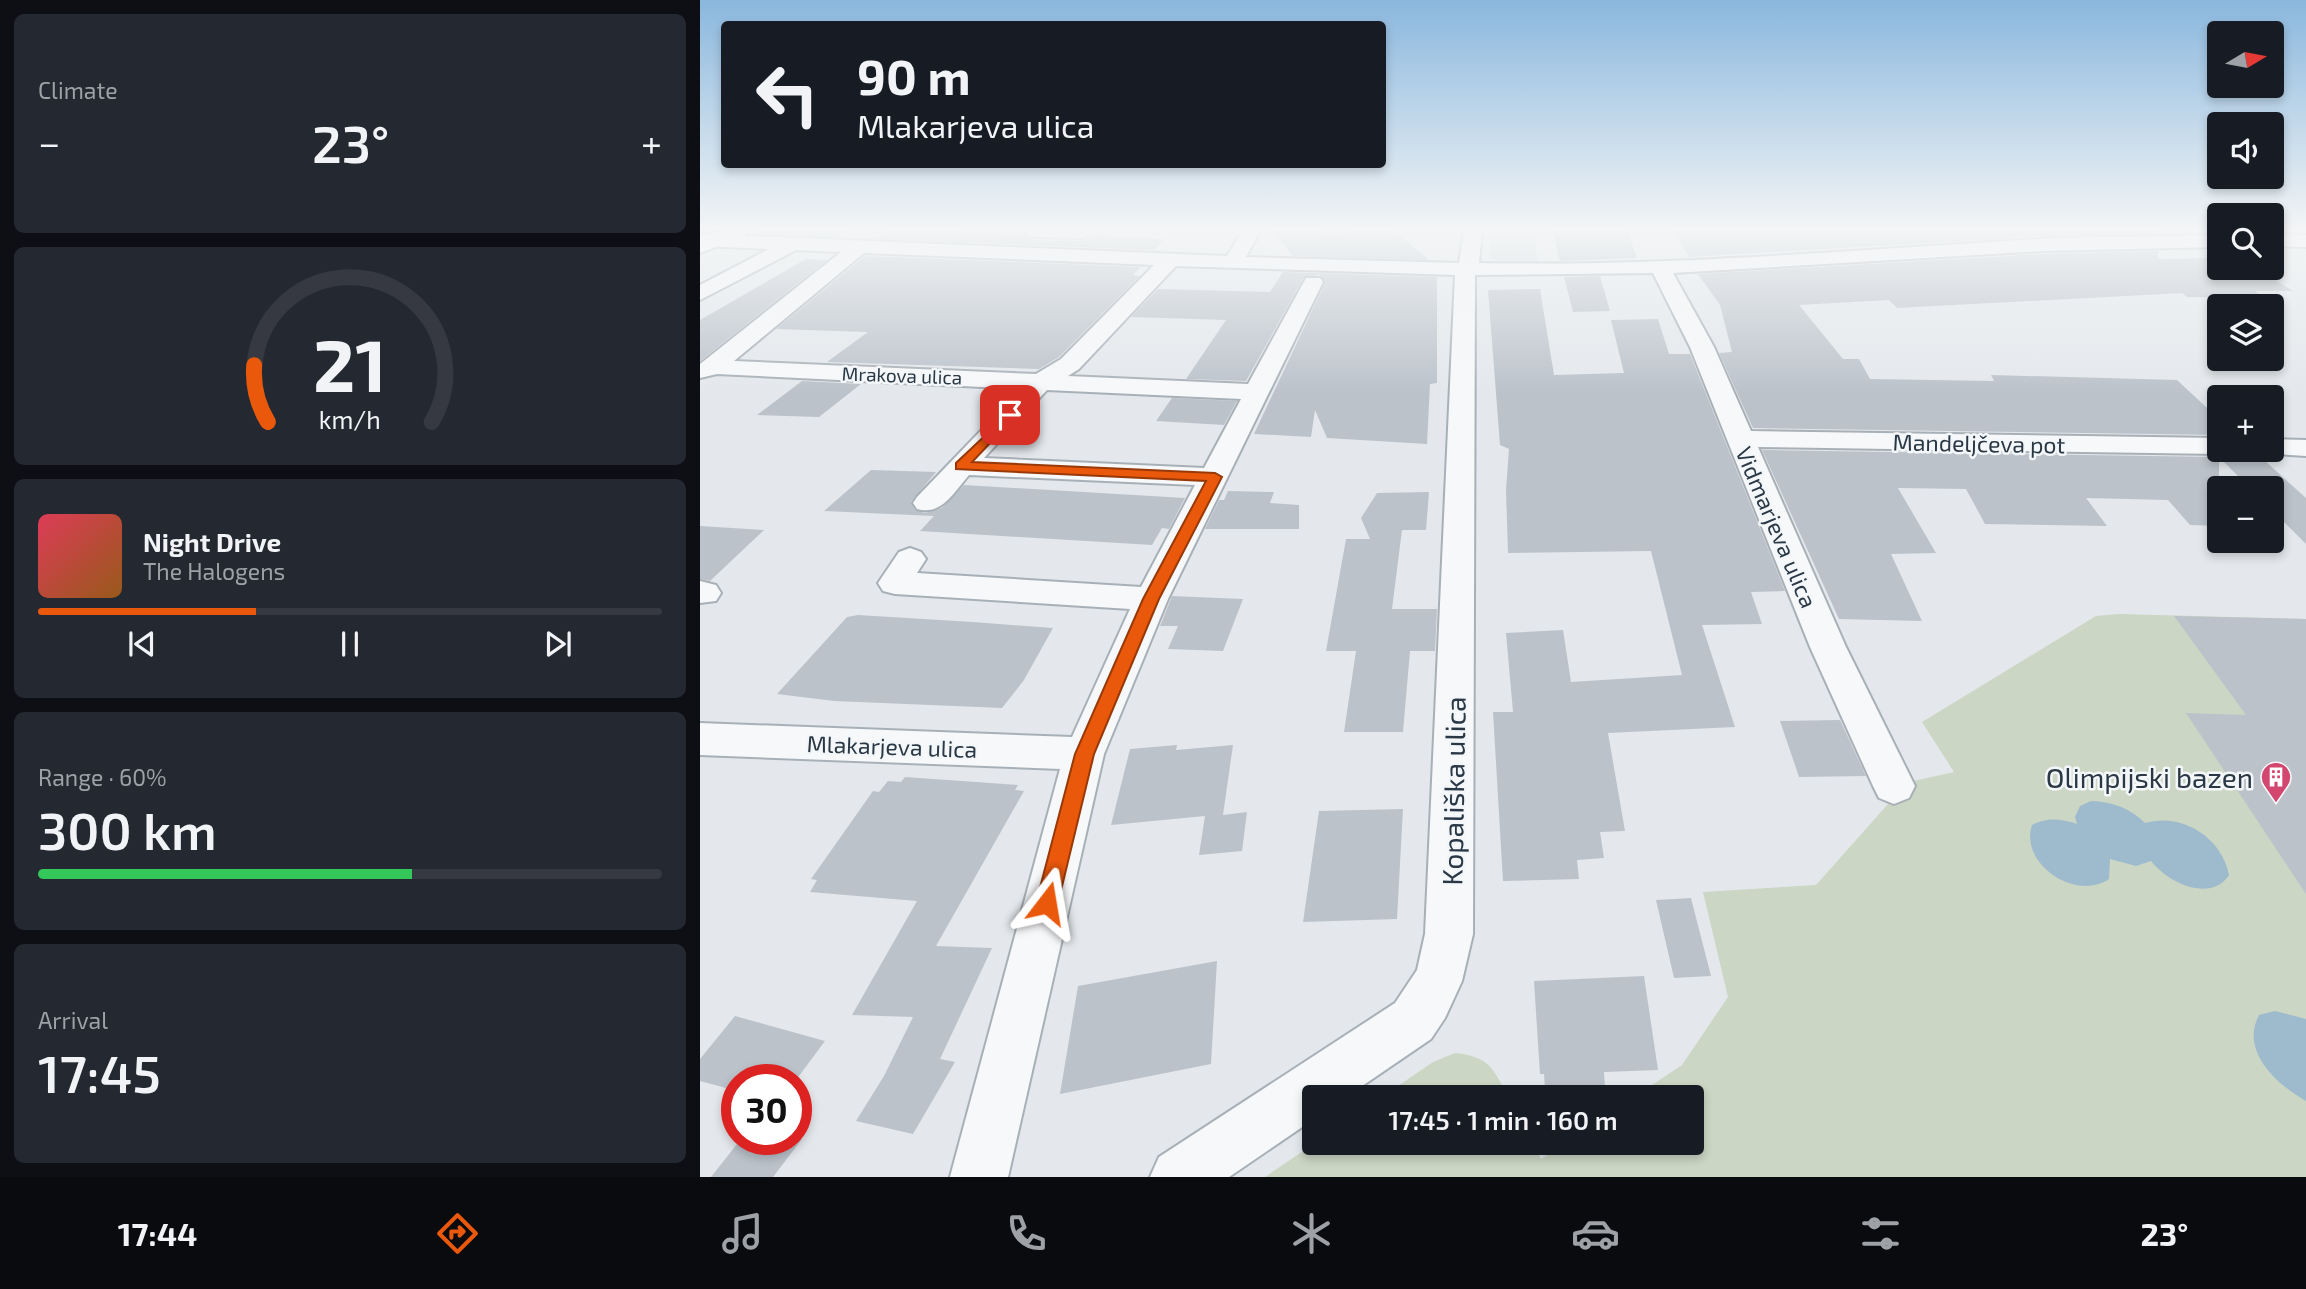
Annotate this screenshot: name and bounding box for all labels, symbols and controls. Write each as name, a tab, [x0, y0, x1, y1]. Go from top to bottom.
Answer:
north arrow	[2207, 21, 2284, 98]
map controls	[2207, 21, 2284, 553]
text: 90 m	[857, 46, 971, 105]
icon: left	[742, 49, 833, 140]
text: Climate	[38, 76, 118, 104]
text: Mlakarjeva ulica	[857, 106, 1094, 144]
text: 23°	[312, 111, 389, 173]
button: sound	[2207, 112, 2284, 189]
text: −	[38, 119, 60, 165]
text: +	[641, 119, 662, 165]
button: search	[2207, 203, 2284, 280]
button: layers	[2207, 294, 2284, 371]
text: 21	[313, 319, 387, 407]
street label: Mrakova ulica	[841, 361, 963, 389]
pin	[980, 385, 1040, 445]
button: +	[2207, 385, 2284, 462]
icon: arrive	[991, 396, 1029, 434]
text: km/h	[319, 404, 381, 434]
street label: Mandeljčeva pot	[1892, 427, 2066, 459]
street label: Vidmarjeva ulica	[1730, 442, 1824, 612]
button: −	[2207, 476, 2284, 553]
text: Night Drive	[143, 526, 281, 557]
text: The Halogens	[143, 557, 285, 585]
icon: previous	[123, 625, 161, 663]
icon: pause	[331, 625, 369, 663]
icon: next	[539, 625, 577, 663]
street label: Kopališka ulica	[1434, 696, 1472, 886]
street label: Mlakarjeva ulica	[806, 729, 978, 763]
place label: Olimpijski bazen	[2046, 760, 2253, 794]
building icon: Olimpijski bazen	[2259, 760, 2293, 804]
text: Range · 60%	[38, 763, 167, 791]
text: 300 km	[38, 798, 217, 860]
position arrow	[1010, 866, 1084, 940]
text: Arrival	[38, 1006, 108, 1034]
text: 17:45	[38, 1041, 161, 1103]
speed limit sign: 30	[721, 1064, 812, 1155]
text: 17:45 · 1 min · 160 m	[1388, 1104, 1618, 1135]
icon: directions	[433, 1209, 482, 1258]
icon: music	[718, 1209, 767, 1258]
icon: phone	[1002, 1209, 1051, 1258]
icon: climate	[1287, 1209, 1336, 1258]
icon: car	[1571, 1209, 1620, 1258]
icon: filters	[1856, 1209, 1905, 1258]
text: 17:44	[118, 1214, 198, 1252]
text: 23°	[2140, 1214, 2188, 1252]

